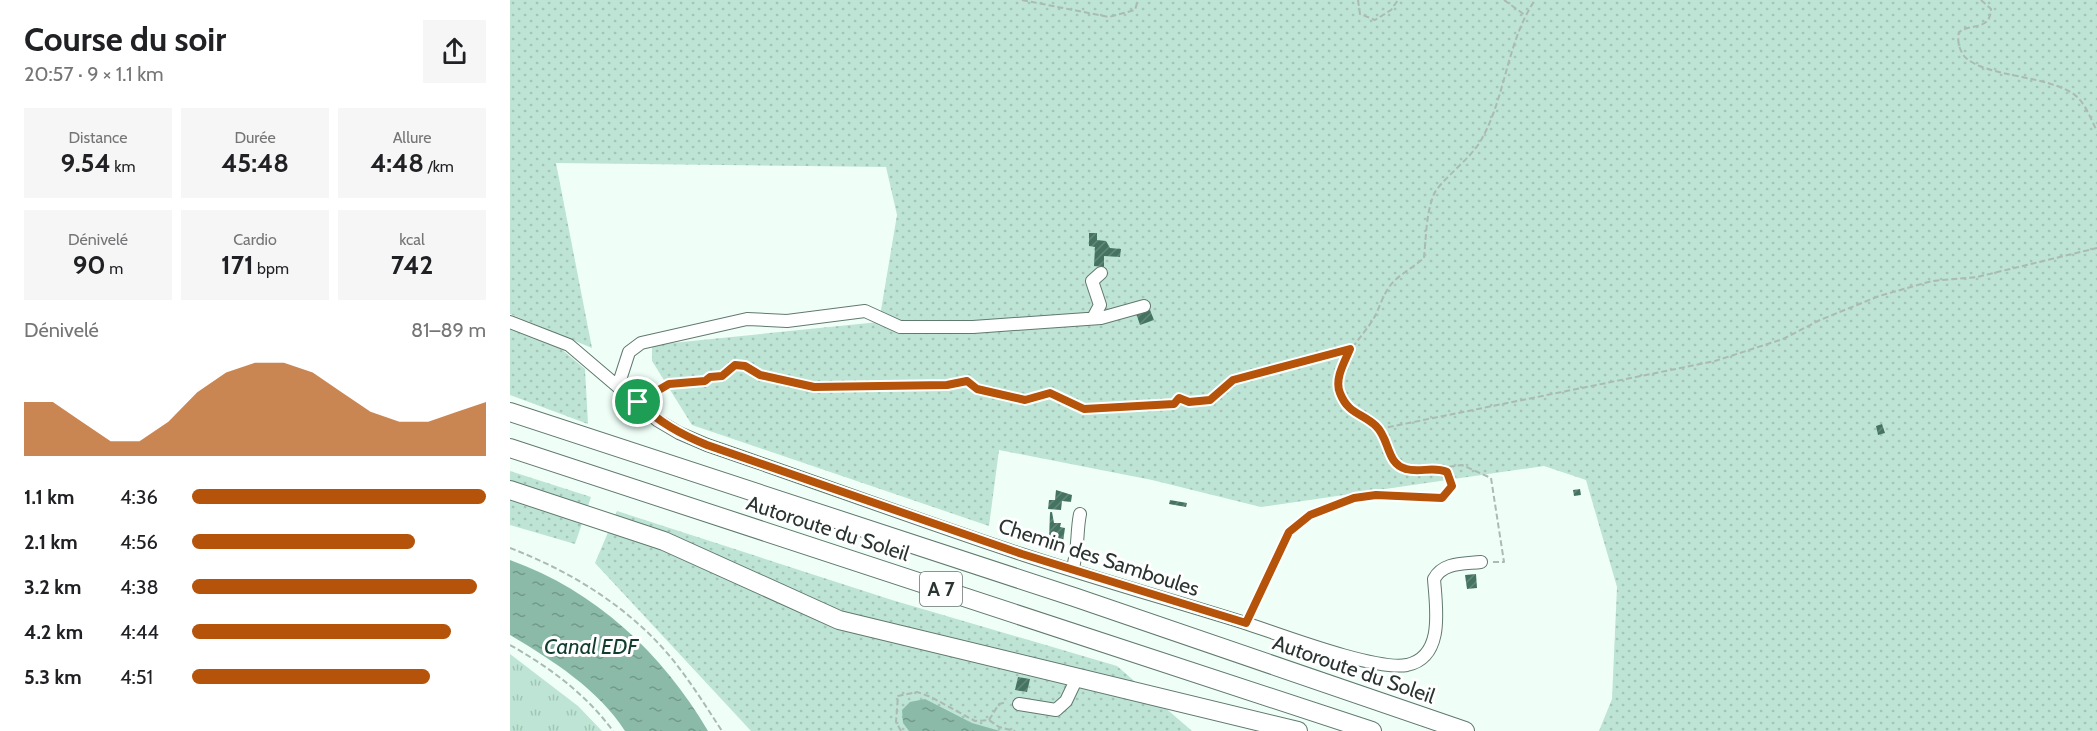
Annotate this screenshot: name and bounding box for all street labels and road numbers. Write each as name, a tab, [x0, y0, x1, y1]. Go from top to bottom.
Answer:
street label: Autoroute du Soleil	[743, 490, 913, 566]
street label: Chemin des Samboules	[996, 513, 1203, 601]
road number: A 7	[920, 572, 962, 606]
street label: Autoroute du Soleil	[1270, 630, 1438, 708]

